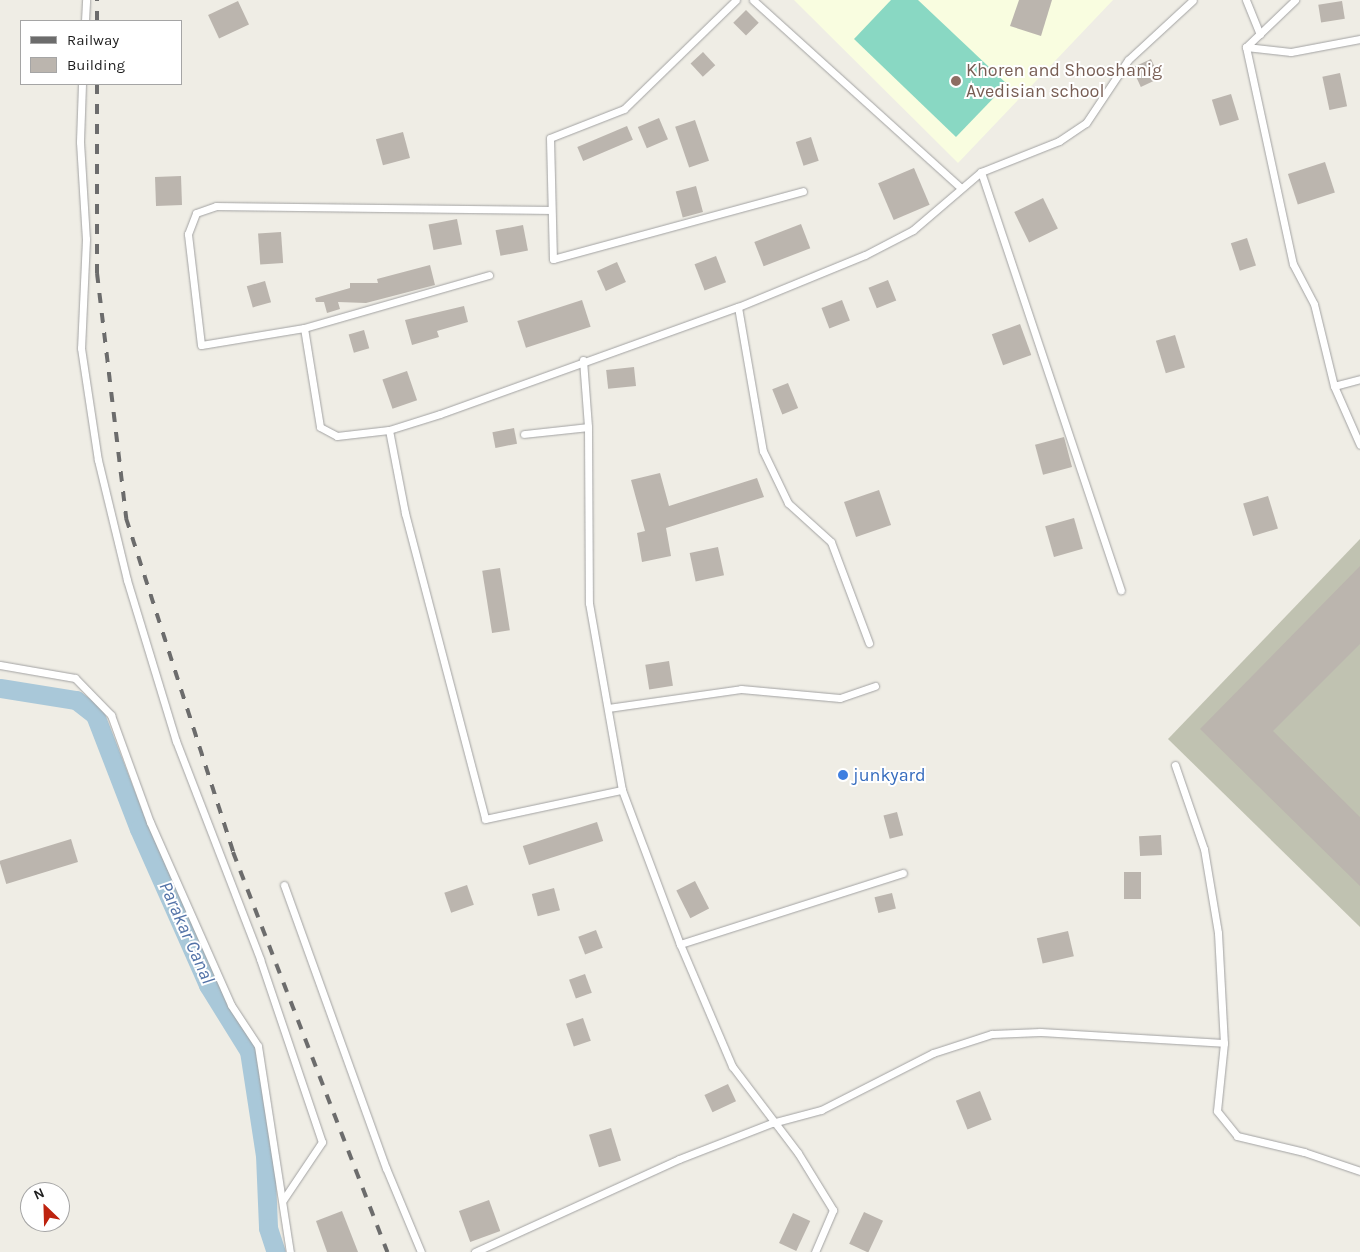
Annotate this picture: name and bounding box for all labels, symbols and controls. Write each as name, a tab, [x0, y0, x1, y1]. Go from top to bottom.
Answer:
legend	[20, 20, 182, 85]
text: Railway	[67, 31, 119, 49]
text: Building	[67, 56, 125, 74]
place label: Khoren and Shooshanig Avedisian school	[966, 60, 1162, 102]
marker: Khoren and Shooshanig Avedisian school	[950, 75, 962, 87]
place label: junkyard	[853, 764, 926, 786]
marker: junkyard	[837, 769, 849, 781]
water label: Parakar Canal	[153, 878, 219, 988]
north arrow	[20, 1182, 70, 1232]
text: N	[31, 1184, 47, 1204]

